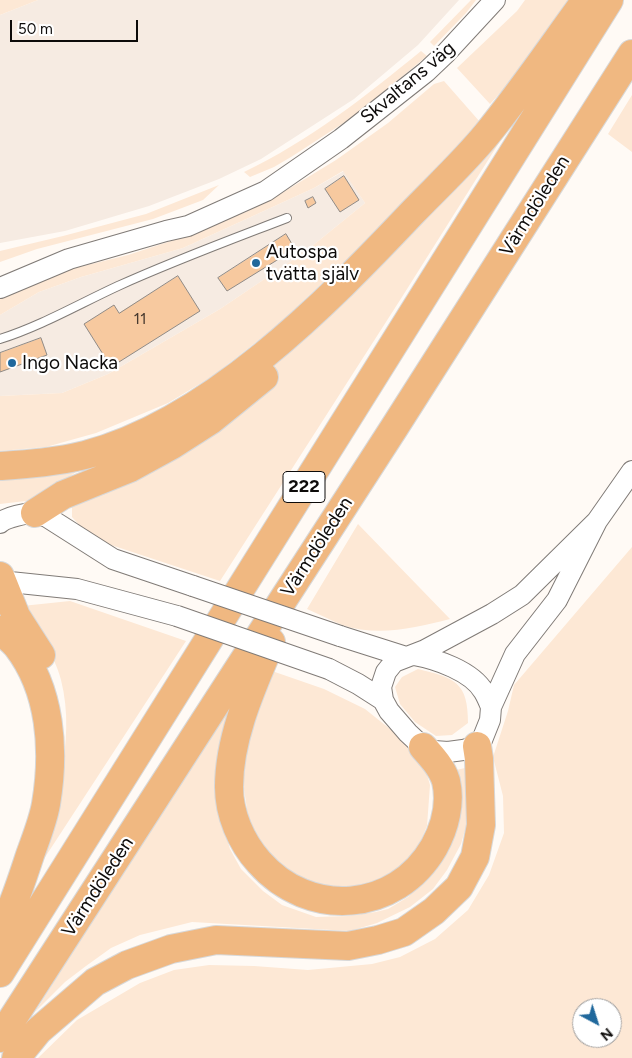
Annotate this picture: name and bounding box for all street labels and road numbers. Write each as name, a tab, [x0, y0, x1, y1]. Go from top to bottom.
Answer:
street label: Skvaltans väg	[356, 37, 460, 129]
street label: Värmdöleden	[495, 152, 575, 260]
road number: 222	[283, 472, 325, 502]
street label: Värmdöleden	[276, 493, 358, 601]
street label: Värmdöleden	[57, 833, 139, 941]

